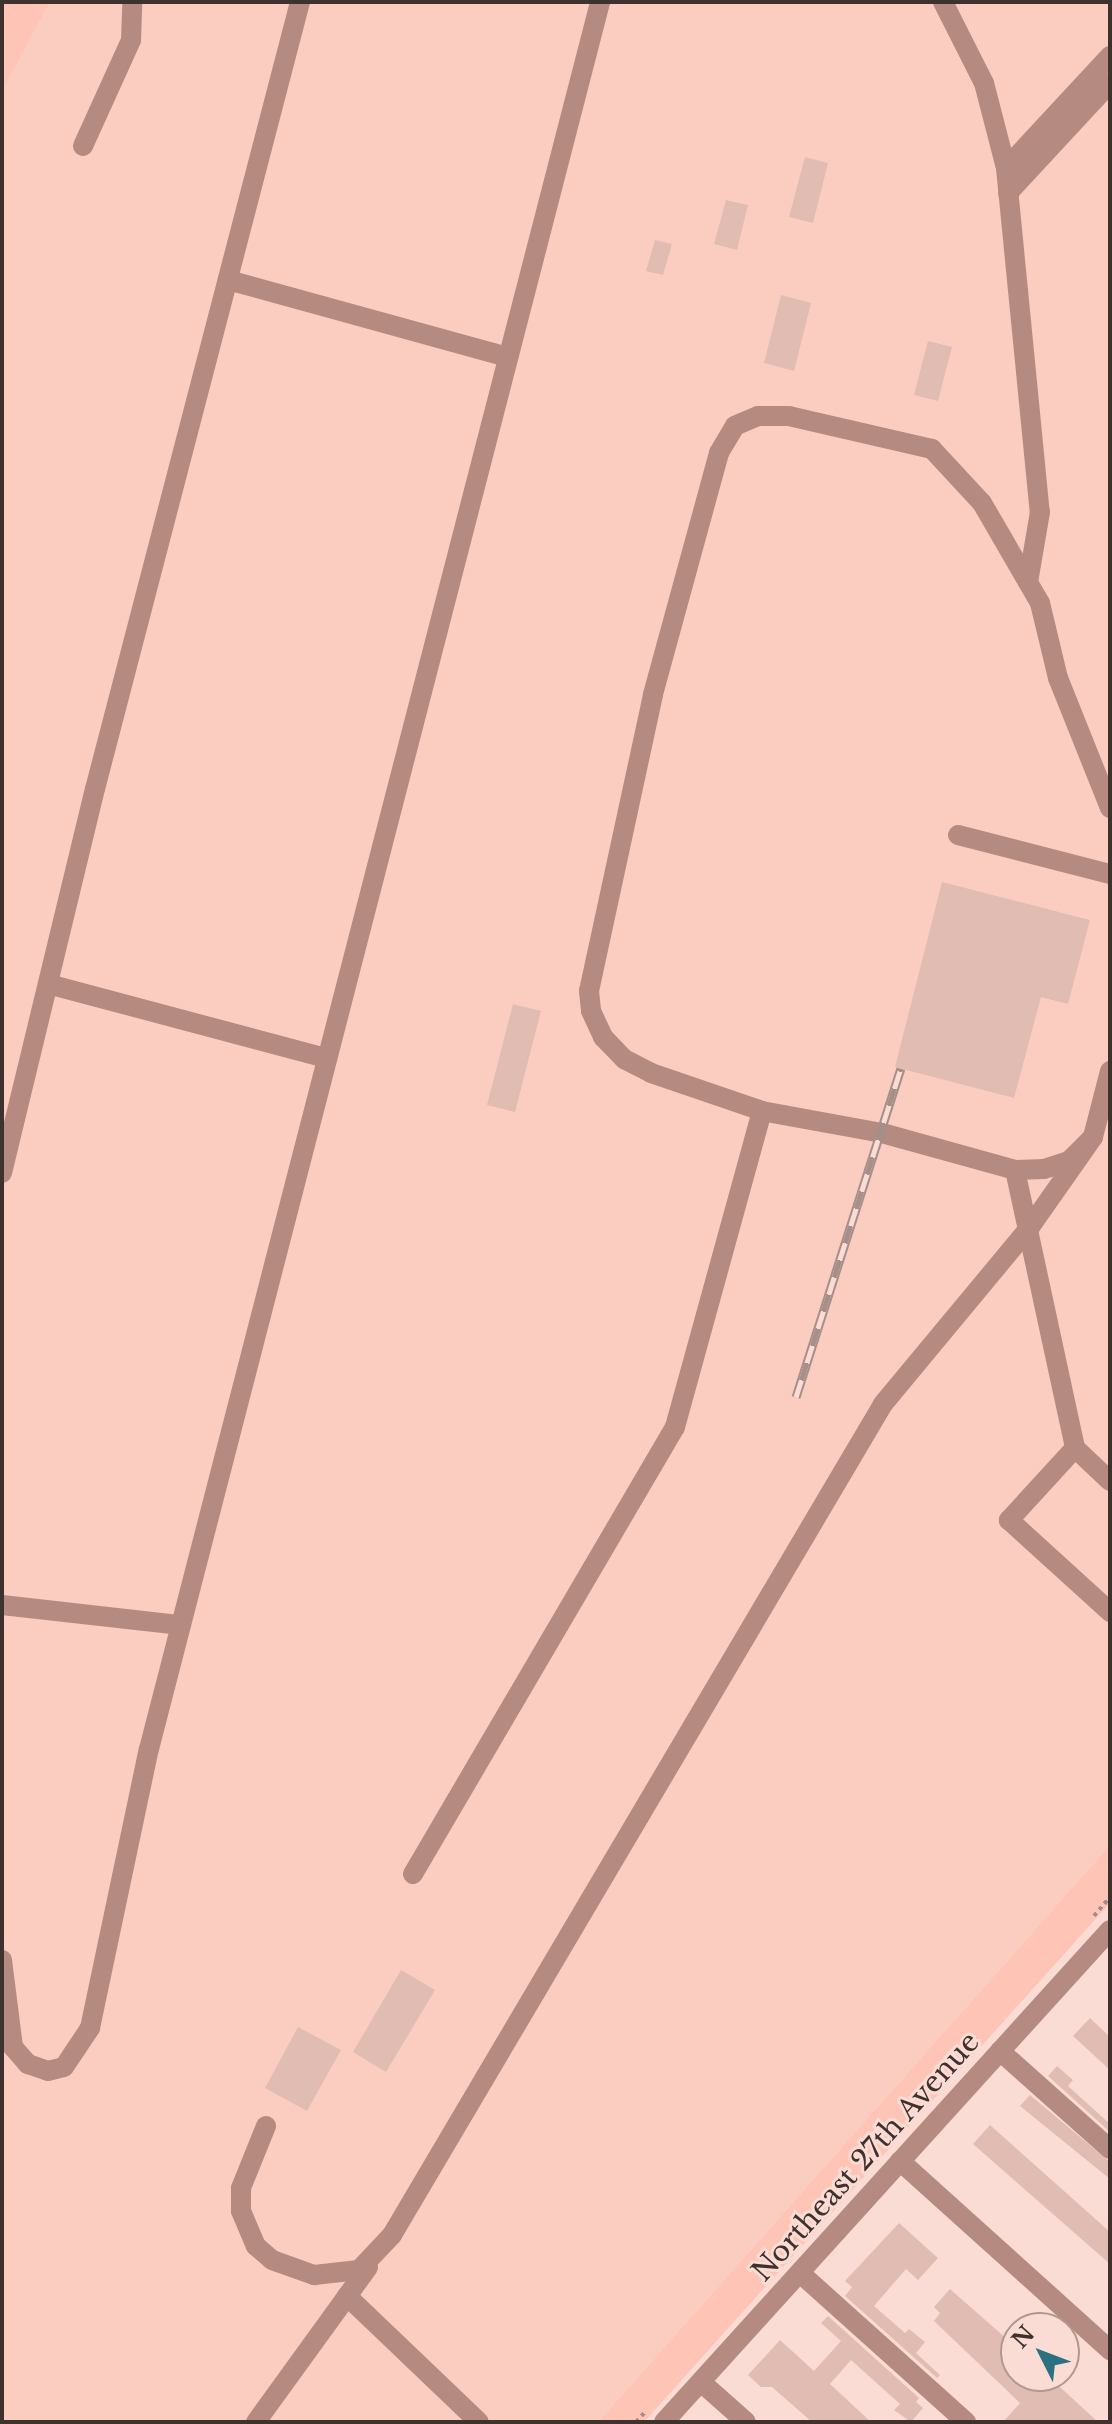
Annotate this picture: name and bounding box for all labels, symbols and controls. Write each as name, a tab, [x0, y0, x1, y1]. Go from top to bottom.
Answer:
street label: Northeast 27th Avenue	[745, 2025, 987, 2289]
north arrow	[1000, 2312, 1080, 2392]
text: N	[1006, 2320, 1040, 2354]

